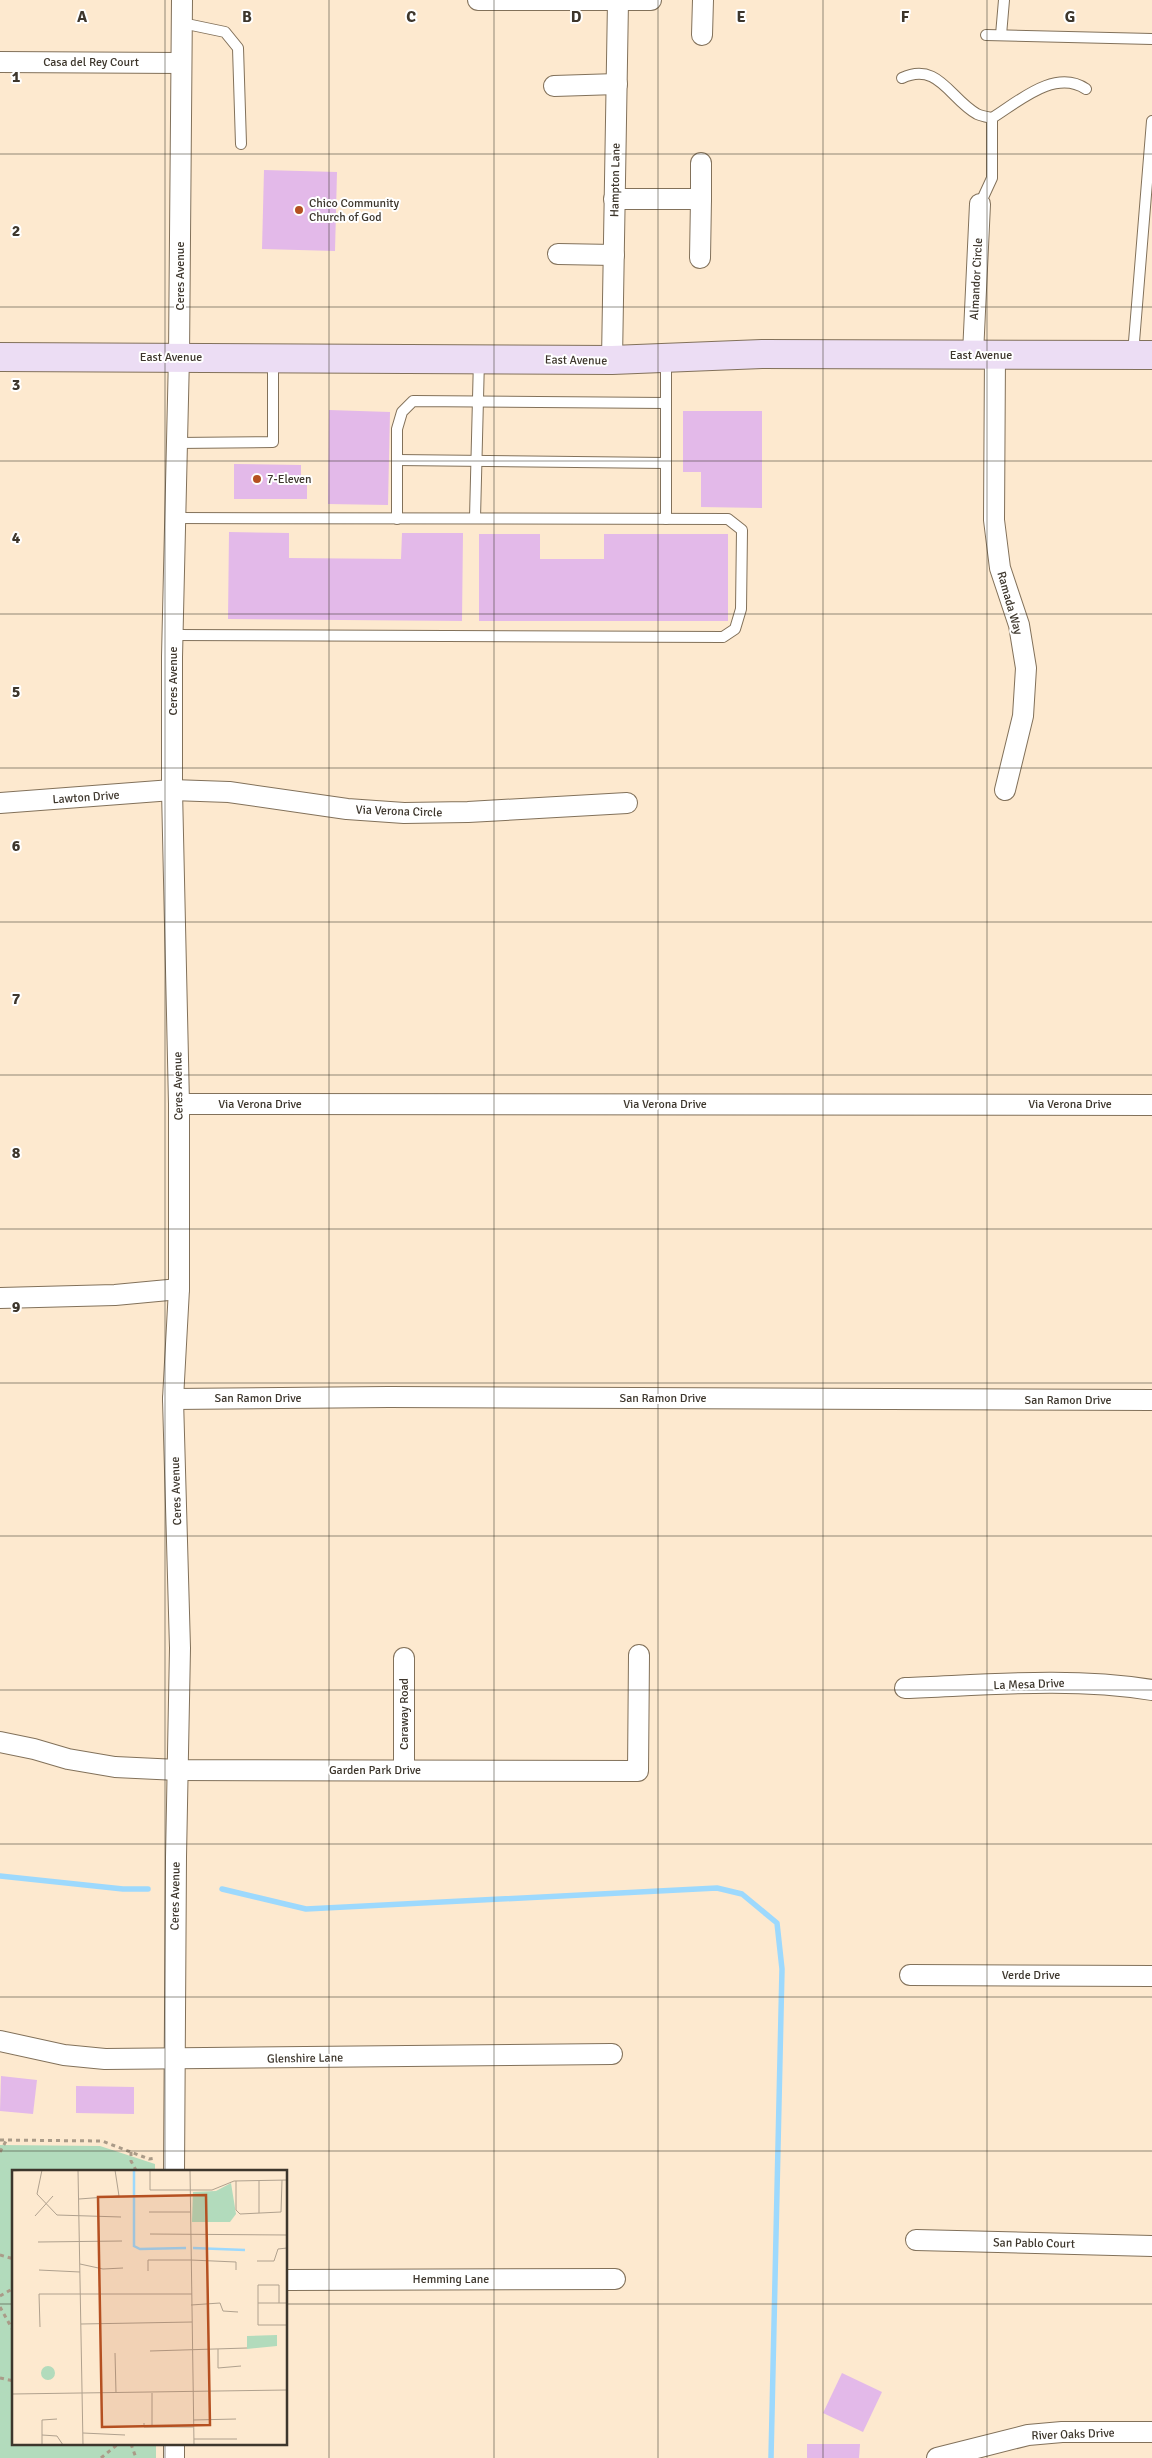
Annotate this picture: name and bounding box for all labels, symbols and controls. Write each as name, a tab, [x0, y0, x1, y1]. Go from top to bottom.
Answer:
text: A	[77, 7, 88, 27]
text: B	[242, 7, 252, 27]
text: C	[406, 7, 416, 27]
text: D	[571, 7, 582, 27]
text: E	[736, 7, 746, 27]
text: F	[901, 7, 910, 27]
text: G	[1065, 7, 1075, 27]
street label: Casa del Rey Court	[43, 55, 139, 70]
text: 1	[12, 67, 21, 87]
street label: Hampton Lane	[607, 143, 624, 217]
place label: Chico Community Church of God	[309, 196, 400, 225]
marker: Chico Community Church of God	[293, 204, 305, 216]
text: 2	[12, 221, 20, 241]
street label: Almandor Circle	[967, 238, 986, 321]
street label: Ceres Avenue	[173, 242, 188, 310]
street label: East Avenue	[950, 348, 1012, 363]
street label: East Avenue	[140, 350, 202, 365]
street label: East Avenue	[545, 352, 607, 369]
text: 3	[12, 375, 20, 395]
place label: 7-Eleven	[267, 472, 312, 487]
marker: 7-Eleven	[251, 473, 263, 485]
text: 4	[12, 528, 21, 548]
street label: Ramada Way	[993, 570, 1026, 637]
street label: Ceres Avenue	[166, 647, 181, 715]
text: 5	[12, 682, 20, 702]
street label: Lawton Drive	[52, 788, 120, 807]
street label: Via Verona Circle	[355, 802, 443, 821]
text: 6	[12, 836, 21, 856]
text: 7	[12, 989, 21, 1009]
street label: Ceres Avenue	[170, 1051, 187, 1121]
street label: Via Verona Drive	[218, 1097, 302, 1112]
street label: Via Verona Drive	[623, 1097, 707, 1112]
street label: Via Verona Drive	[1028, 1097, 1112, 1112]
text: 8	[12, 1143, 21, 1163]
text: 9	[12, 1297, 21, 1317]
street label: San Ramon Drive	[215, 1391, 301, 1406]
street label: San Ramon Drive	[620, 1391, 706, 1406]
street label: San Ramon Drive	[1025, 1393, 1111, 1408]
street label: Ceres Avenue	[168, 1456, 185, 1526]
street label: La Mesa Drive	[993, 1676, 1065, 1693]
street label: Caraway Road	[397, 1678, 412, 1750]
street label: Garden Park Drive	[329, 1763, 421, 1778]
street label: Ceres Avenue	[167, 1861, 184, 1931]
street label: Verde Drive	[1002, 1968, 1060, 1983]
street label: Glenshire Lane	[267, 2050, 343, 2067]
inset map	[12, 2170, 288, 2446]
street label: San Pablo Court	[993, 2235, 1075, 2252]
street label: Hemming Lane	[413, 2272, 489, 2287]
street label: River Oaks Drive	[1031, 2426, 1115, 2443]

